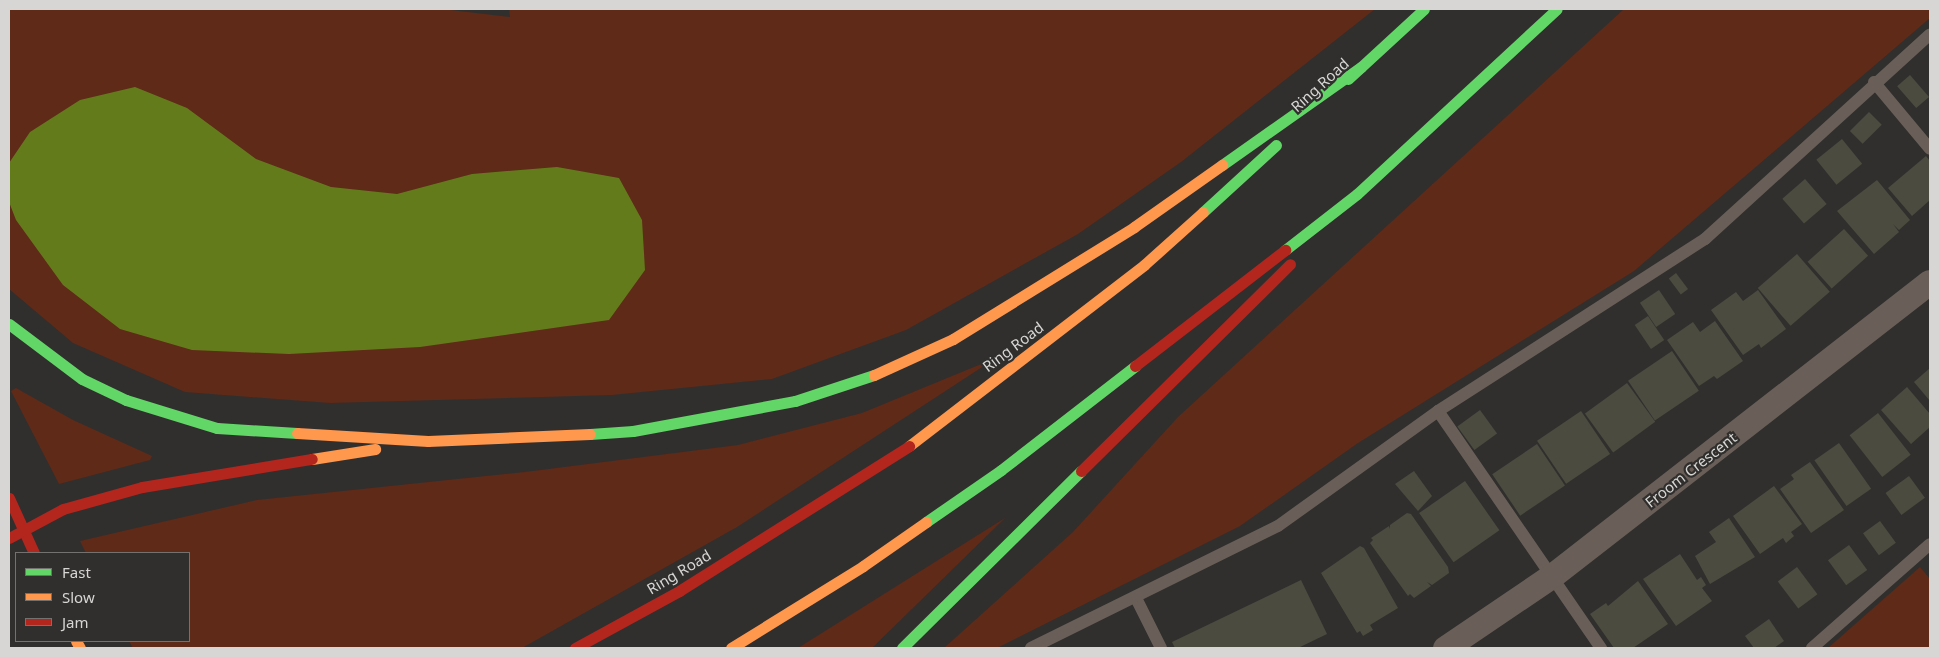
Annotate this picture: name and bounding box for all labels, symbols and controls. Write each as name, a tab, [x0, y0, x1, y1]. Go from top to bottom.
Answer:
street label: Ring Road	[1287, 54, 1353, 116]
street label: Ring Road	[979, 318, 1047, 376]
street label: Froom Crescent	[1642, 429, 1740, 511]
street label: Ring Road	[644, 546, 714, 598]
legend	[15, 552, 190, 642]
text: Fast	[62, 562, 91, 582]
text: Slow	[62, 587, 95, 607]
text: Jam	[62, 612, 89, 632]

